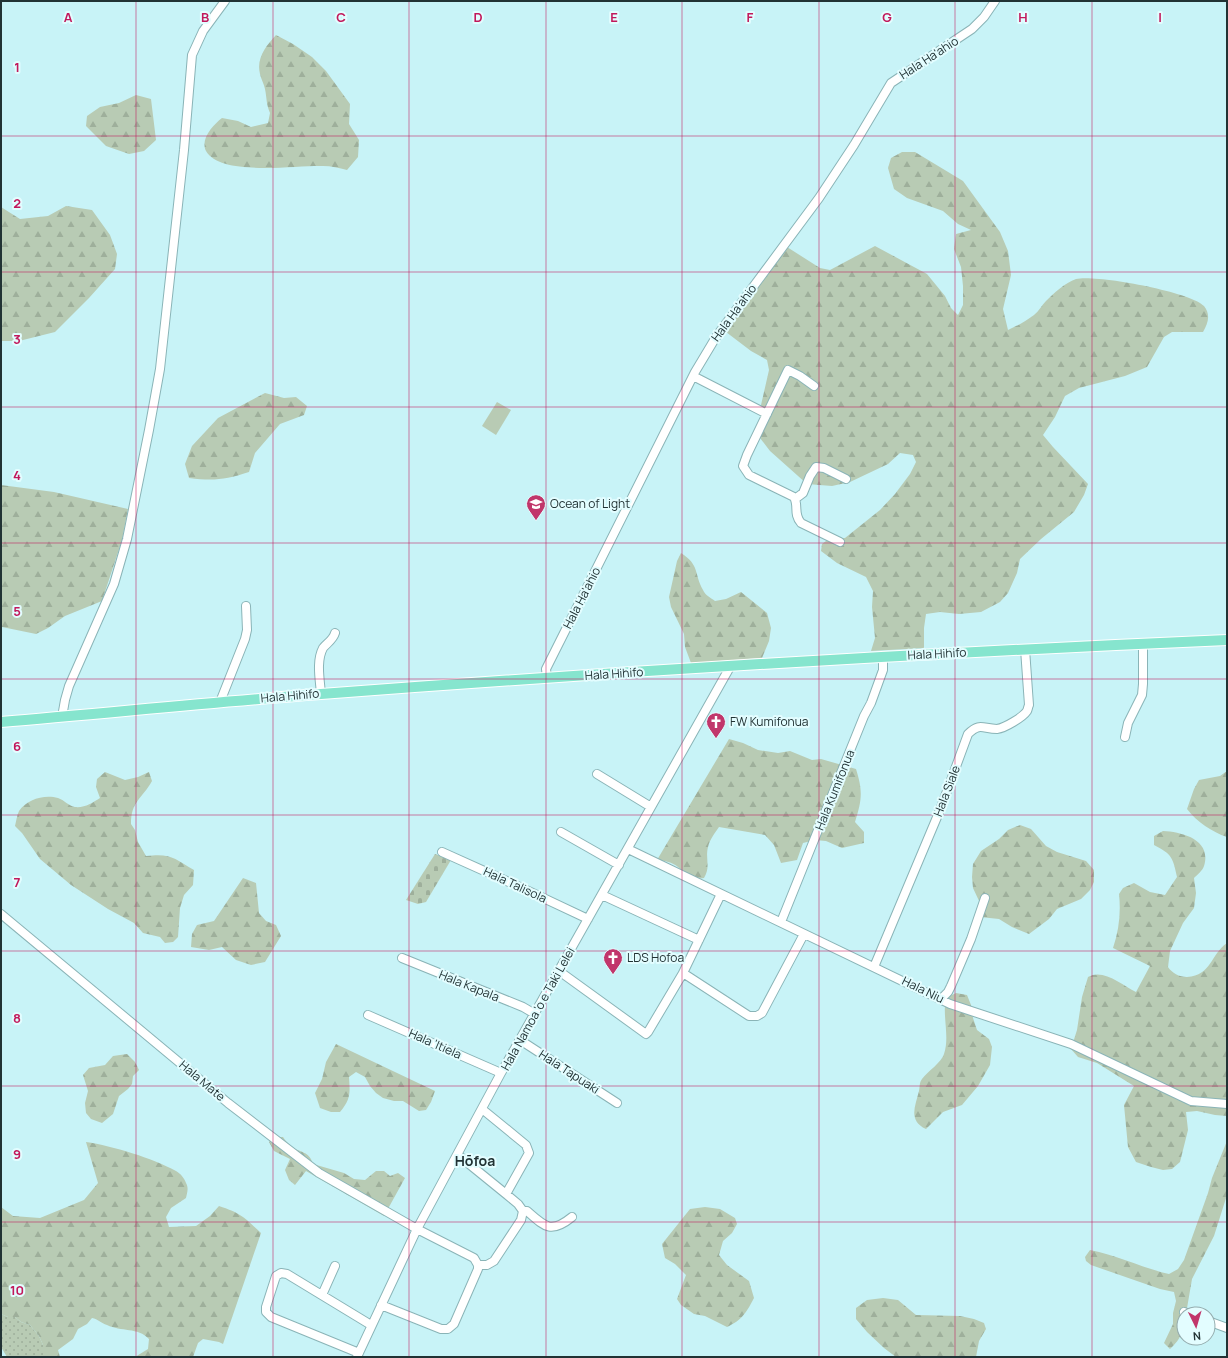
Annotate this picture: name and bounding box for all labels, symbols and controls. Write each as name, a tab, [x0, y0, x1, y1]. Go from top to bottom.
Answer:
text: A	[64, 8, 73, 26]
text: B	[201, 8, 209, 26]
text: C	[336, 8, 346, 26]
text: D	[473, 8, 483, 26]
text: E	[610, 8, 618, 26]
text: F	[747, 8, 754, 26]
text: G	[882, 8, 892, 26]
text: H	[1018, 8, 1028, 26]
text: I	[1158, 8, 1162, 26]
street label: Hala Ha'ahio	[896, 32, 962, 83]
text: 1	[14, 58, 20, 76]
text: 2	[13, 194, 21, 212]
street label: Hala Ha'ahio	[707, 280, 760, 345]
text: 3	[13, 330, 21, 348]
text: 4	[13, 466, 21, 484]
school or university icon: Ocean of Light	[525, 493, 547, 521]
place label: Ocean of Light	[550, 495, 630, 512]
street label: Hala Ha'ahio	[559, 564, 604, 632]
text: 5	[13, 602, 21, 620]
street label: Hala Hihifo	[907, 643, 967, 664]
street label: Hala Hihifo	[584, 663, 644, 684]
street label: Hala Hihifo	[260, 684, 320, 707]
church icon: FW Kumifonua	[705, 711, 727, 739]
place label: FW Kumifonua	[730, 713, 809, 730]
text: 6	[13, 737, 21, 755]
street label: Hala Kumifonua	[811, 747, 858, 833]
street label: Hala Siale	[929, 763, 964, 819]
street label: Hala Talisola	[481, 862, 550, 907]
text: 7	[14, 873, 21, 891]
street label: Hala Namoa 'o e Taki Lelei	[497, 944, 579, 1073]
church icon: LDS Hofoa	[602, 947, 624, 975]
place label: LDS Hofoa	[627, 949, 684, 966]
street label: Hala Kapala	[436, 966, 502, 1005]
street label: Hala Niu	[899, 972, 947, 1007]
text: 8	[13, 1009, 21, 1027]
street label: Hala 'Itiela	[406, 1024, 464, 1063]
street label: Hala Tapuaki	[536, 1046, 603, 1098]
street label: Hala Mate	[176, 1056, 229, 1105]
text: 9	[13, 1145, 21, 1163]
district label: Hōfoa	[455, 1151, 495, 1170]
text: 10	[10, 1281, 24, 1299]
north arrow	[1176, 1306, 1216, 1346]
text: N	[1192, 1329, 1202, 1344]

